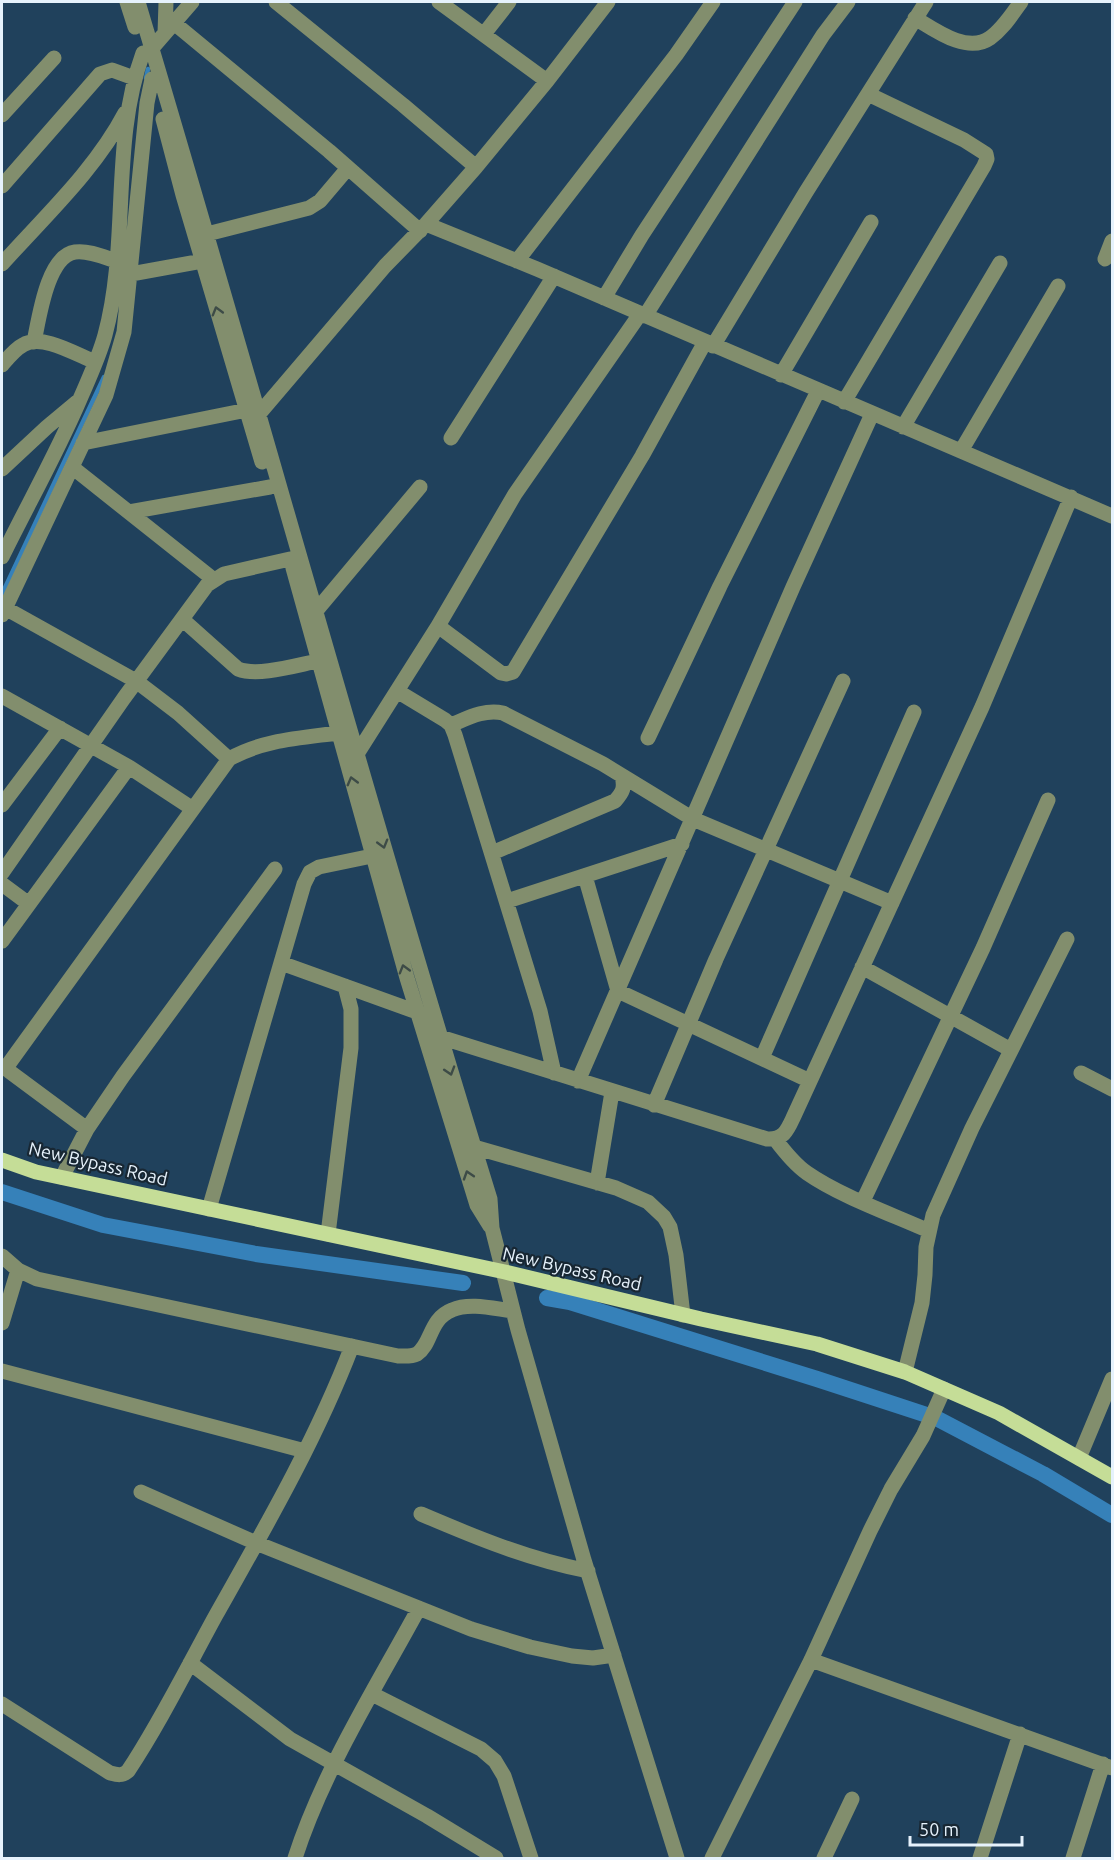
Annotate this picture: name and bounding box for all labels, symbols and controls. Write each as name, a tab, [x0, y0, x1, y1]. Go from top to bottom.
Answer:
one-way arrow	[212, 306, 224, 317]
one-way arrow	[346, 776, 359, 786]
one-way arrow	[376, 838, 388, 849]
one-way arrow	[399, 964, 412, 974]
one-way arrow	[443, 1065, 455, 1076]
street label: New Bypass Road	[27, 1137, 170, 1189]
one-way arrow	[463, 1170, 475, 1181]
street label: New Bypass Road	[501, 1242, 644, 1294]
scale bar	[910, 1809, 1022, 1847]
text: 50 m	[919, 1819, 959, 1839]

